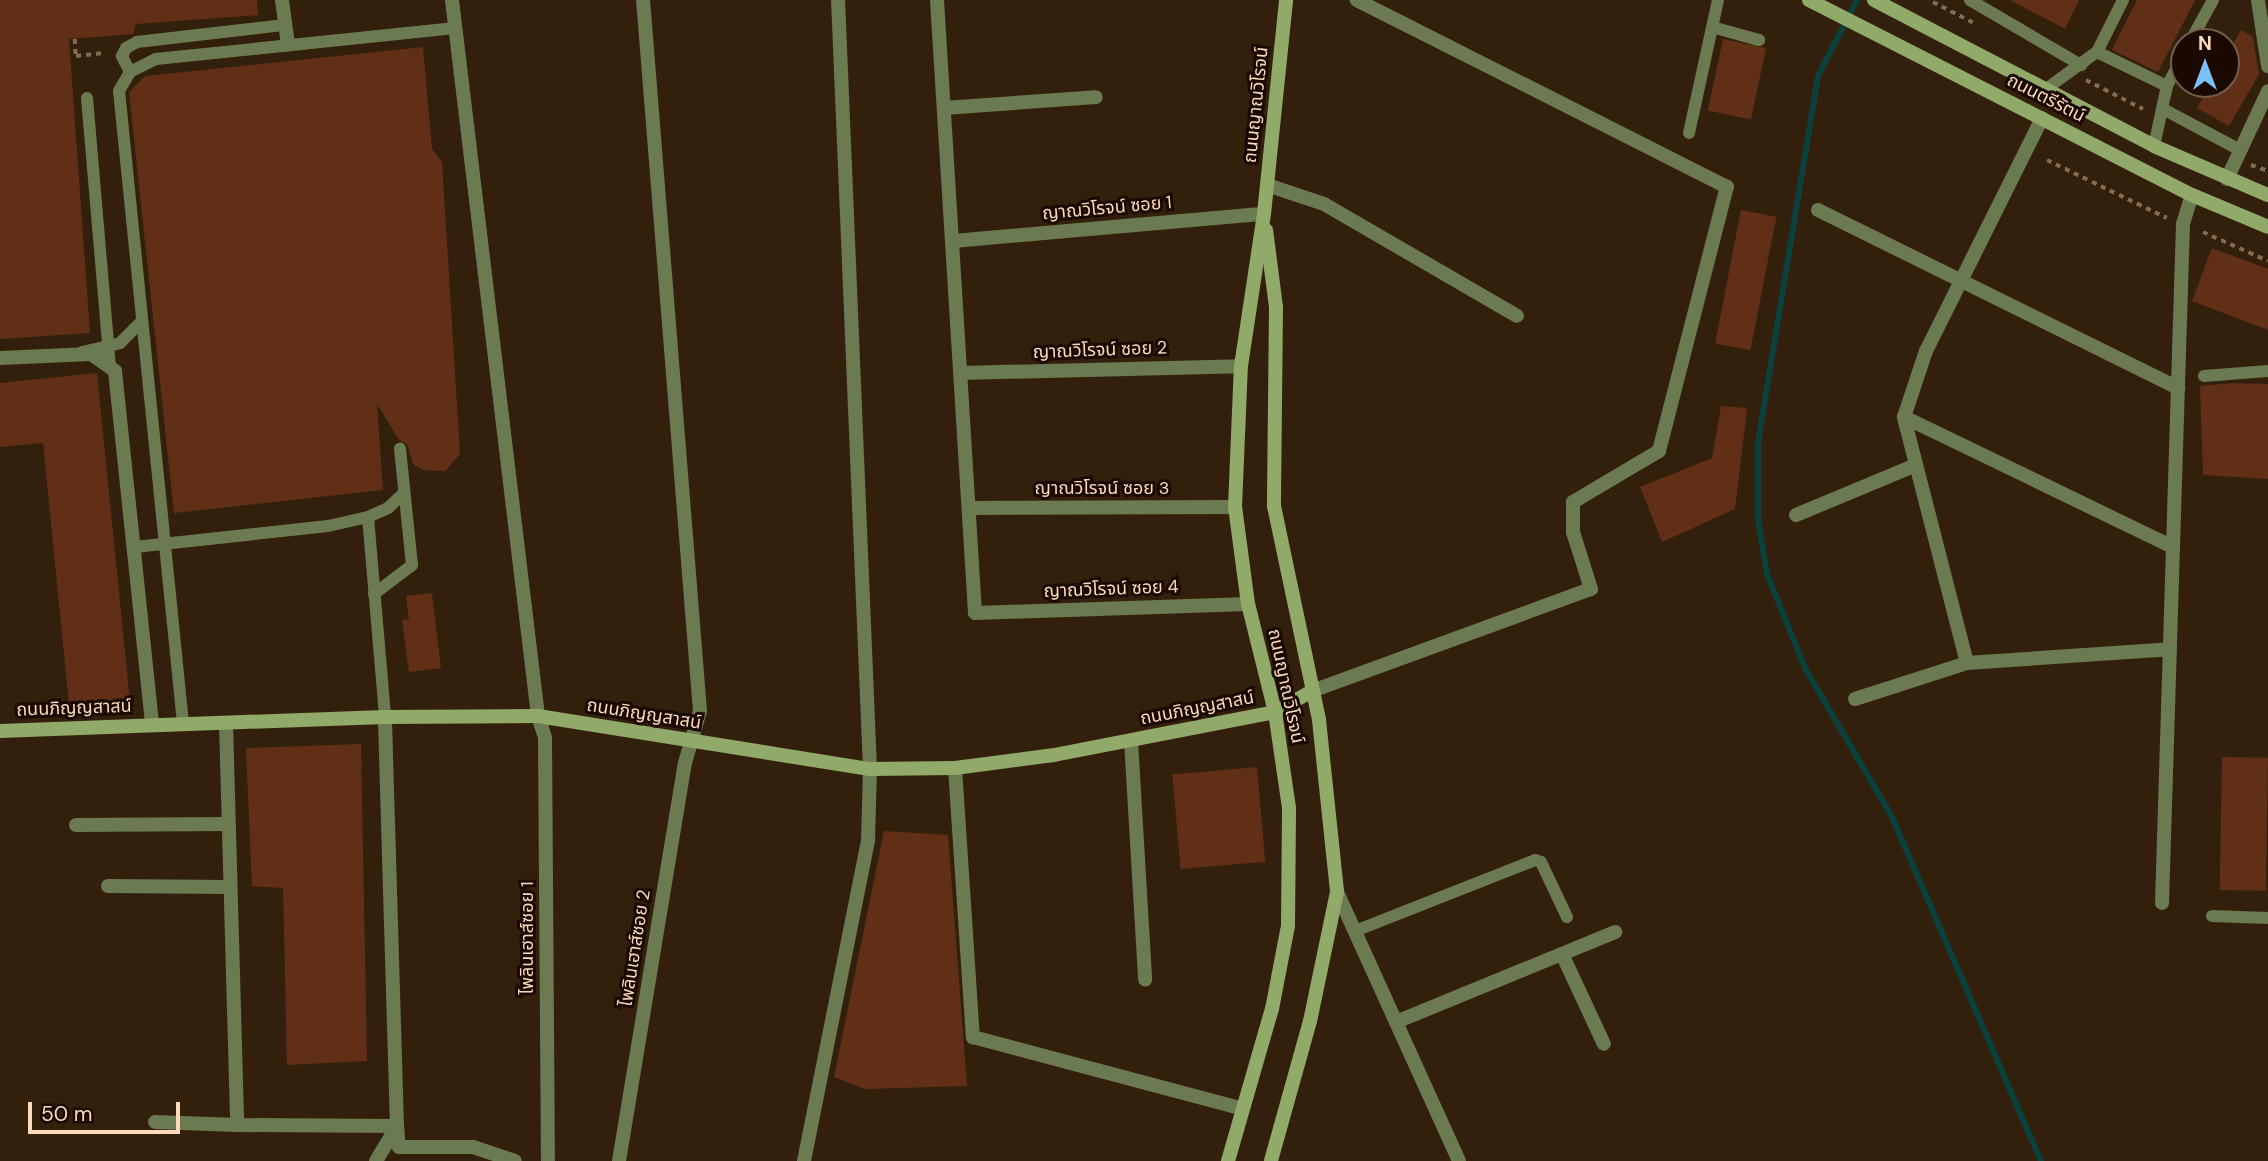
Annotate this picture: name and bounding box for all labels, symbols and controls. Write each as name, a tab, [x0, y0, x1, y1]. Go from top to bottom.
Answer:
north arrow	[2170, 28, 2240, 98]
text: N	[2198, 31, 2212, 56]
street label: ถนนญาณวิโรจน์	[1239, 46, 1273, 164]
street label: ถนนตรีรัตน์	[2003, 69, 2089, 127]
street label: ญาณวิโรจน์ ซอย 1	[1041, 192, 1173, 224]
street label: ญาณวิโรจน์ ซอย 2	[1032, 337, 1168, 363]
street label: ญาณวิโรจน์ ซอย 3	[1035, 477, 1169, 499]
street label: ญาณวิโรจน์ ซอย 4	[1043, 576, 1179, 602]
street label: ถนนญาณวิโรจน์	[1263, 627, 1309, 745]
street label: ถนนภิญญสาสน์	[1138, 686, 1256, 730]
street label: ถนนภิญญสาสน์	[585, 694, 703, 734]
street label: ถนนภิญญสาสน์	[16, 695, 132, 721]
street label: ไพลินเฮาส์ซอย 1	[516, 881, 538, 995]
street label: ไพลินเฮาส์ซอย 2	[615, 888, 655, 1008]
scale bar	[32, 1088, 184, 1132]
text: 50 m	[41, 1100, 92, 1128]

